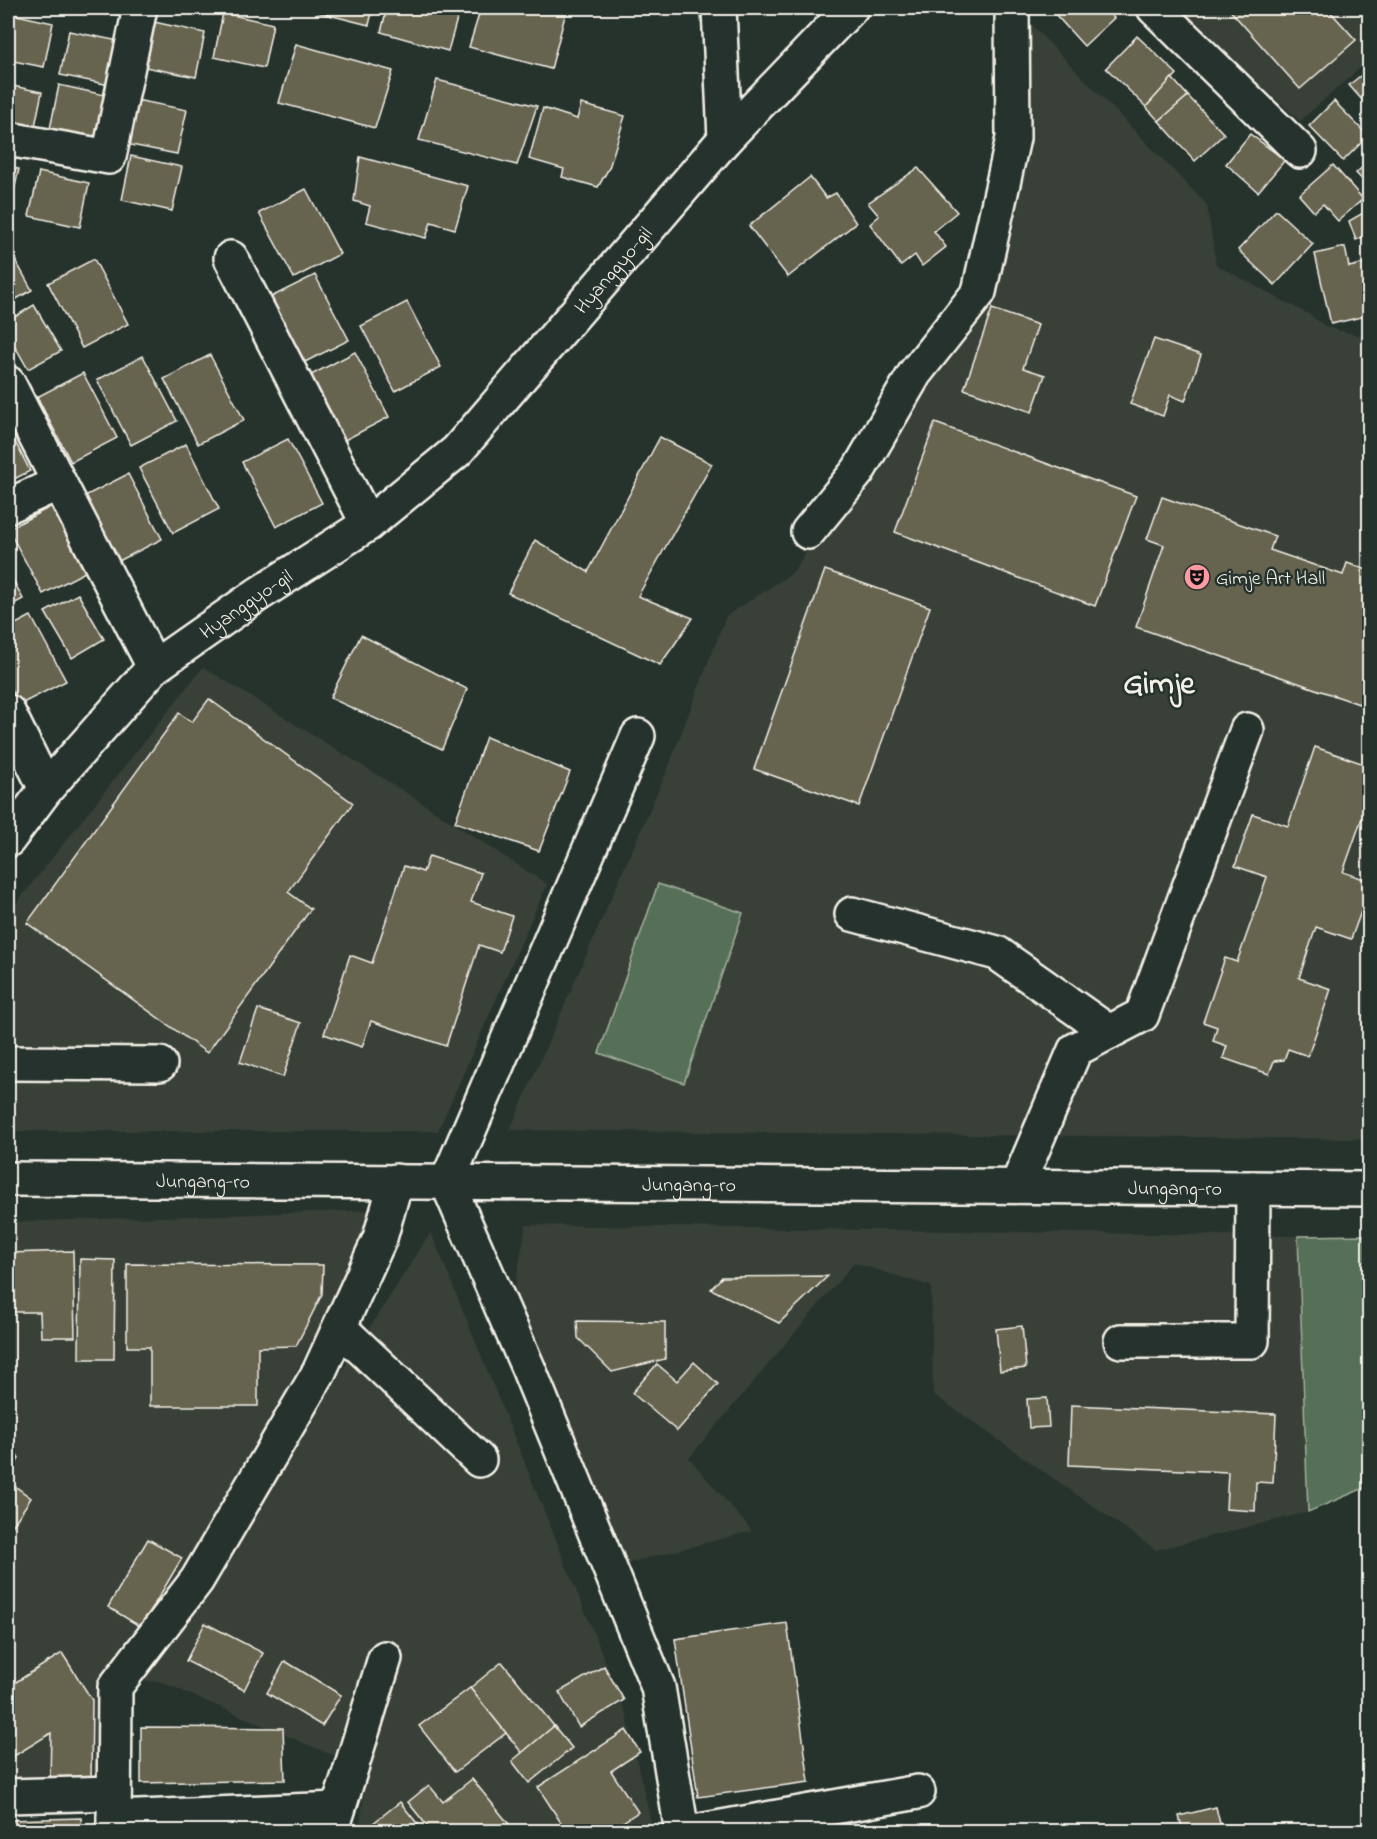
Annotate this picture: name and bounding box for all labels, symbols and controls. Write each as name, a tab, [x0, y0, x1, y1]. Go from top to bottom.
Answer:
street label: Hyanggyo-gil	[569, 221, 660, 321]
theatre icon: Gimje Art Hall	[1182, 562, 1212, 592]
street label: Hyanggyo-gil	[195, 564, 299, 648]
place label: Gimje Art Hall	[1216, 565, 1325, 594]
district label: Gimje	[1123, 662, 1196, 709]
street label: Jungang-ro	[156, 1168, 250, 1199]
street label: Jungang-ro	[642, 1172, 736, 1202]
street label: Jungang-ro	[1128, 1175, 1222, 1206]

